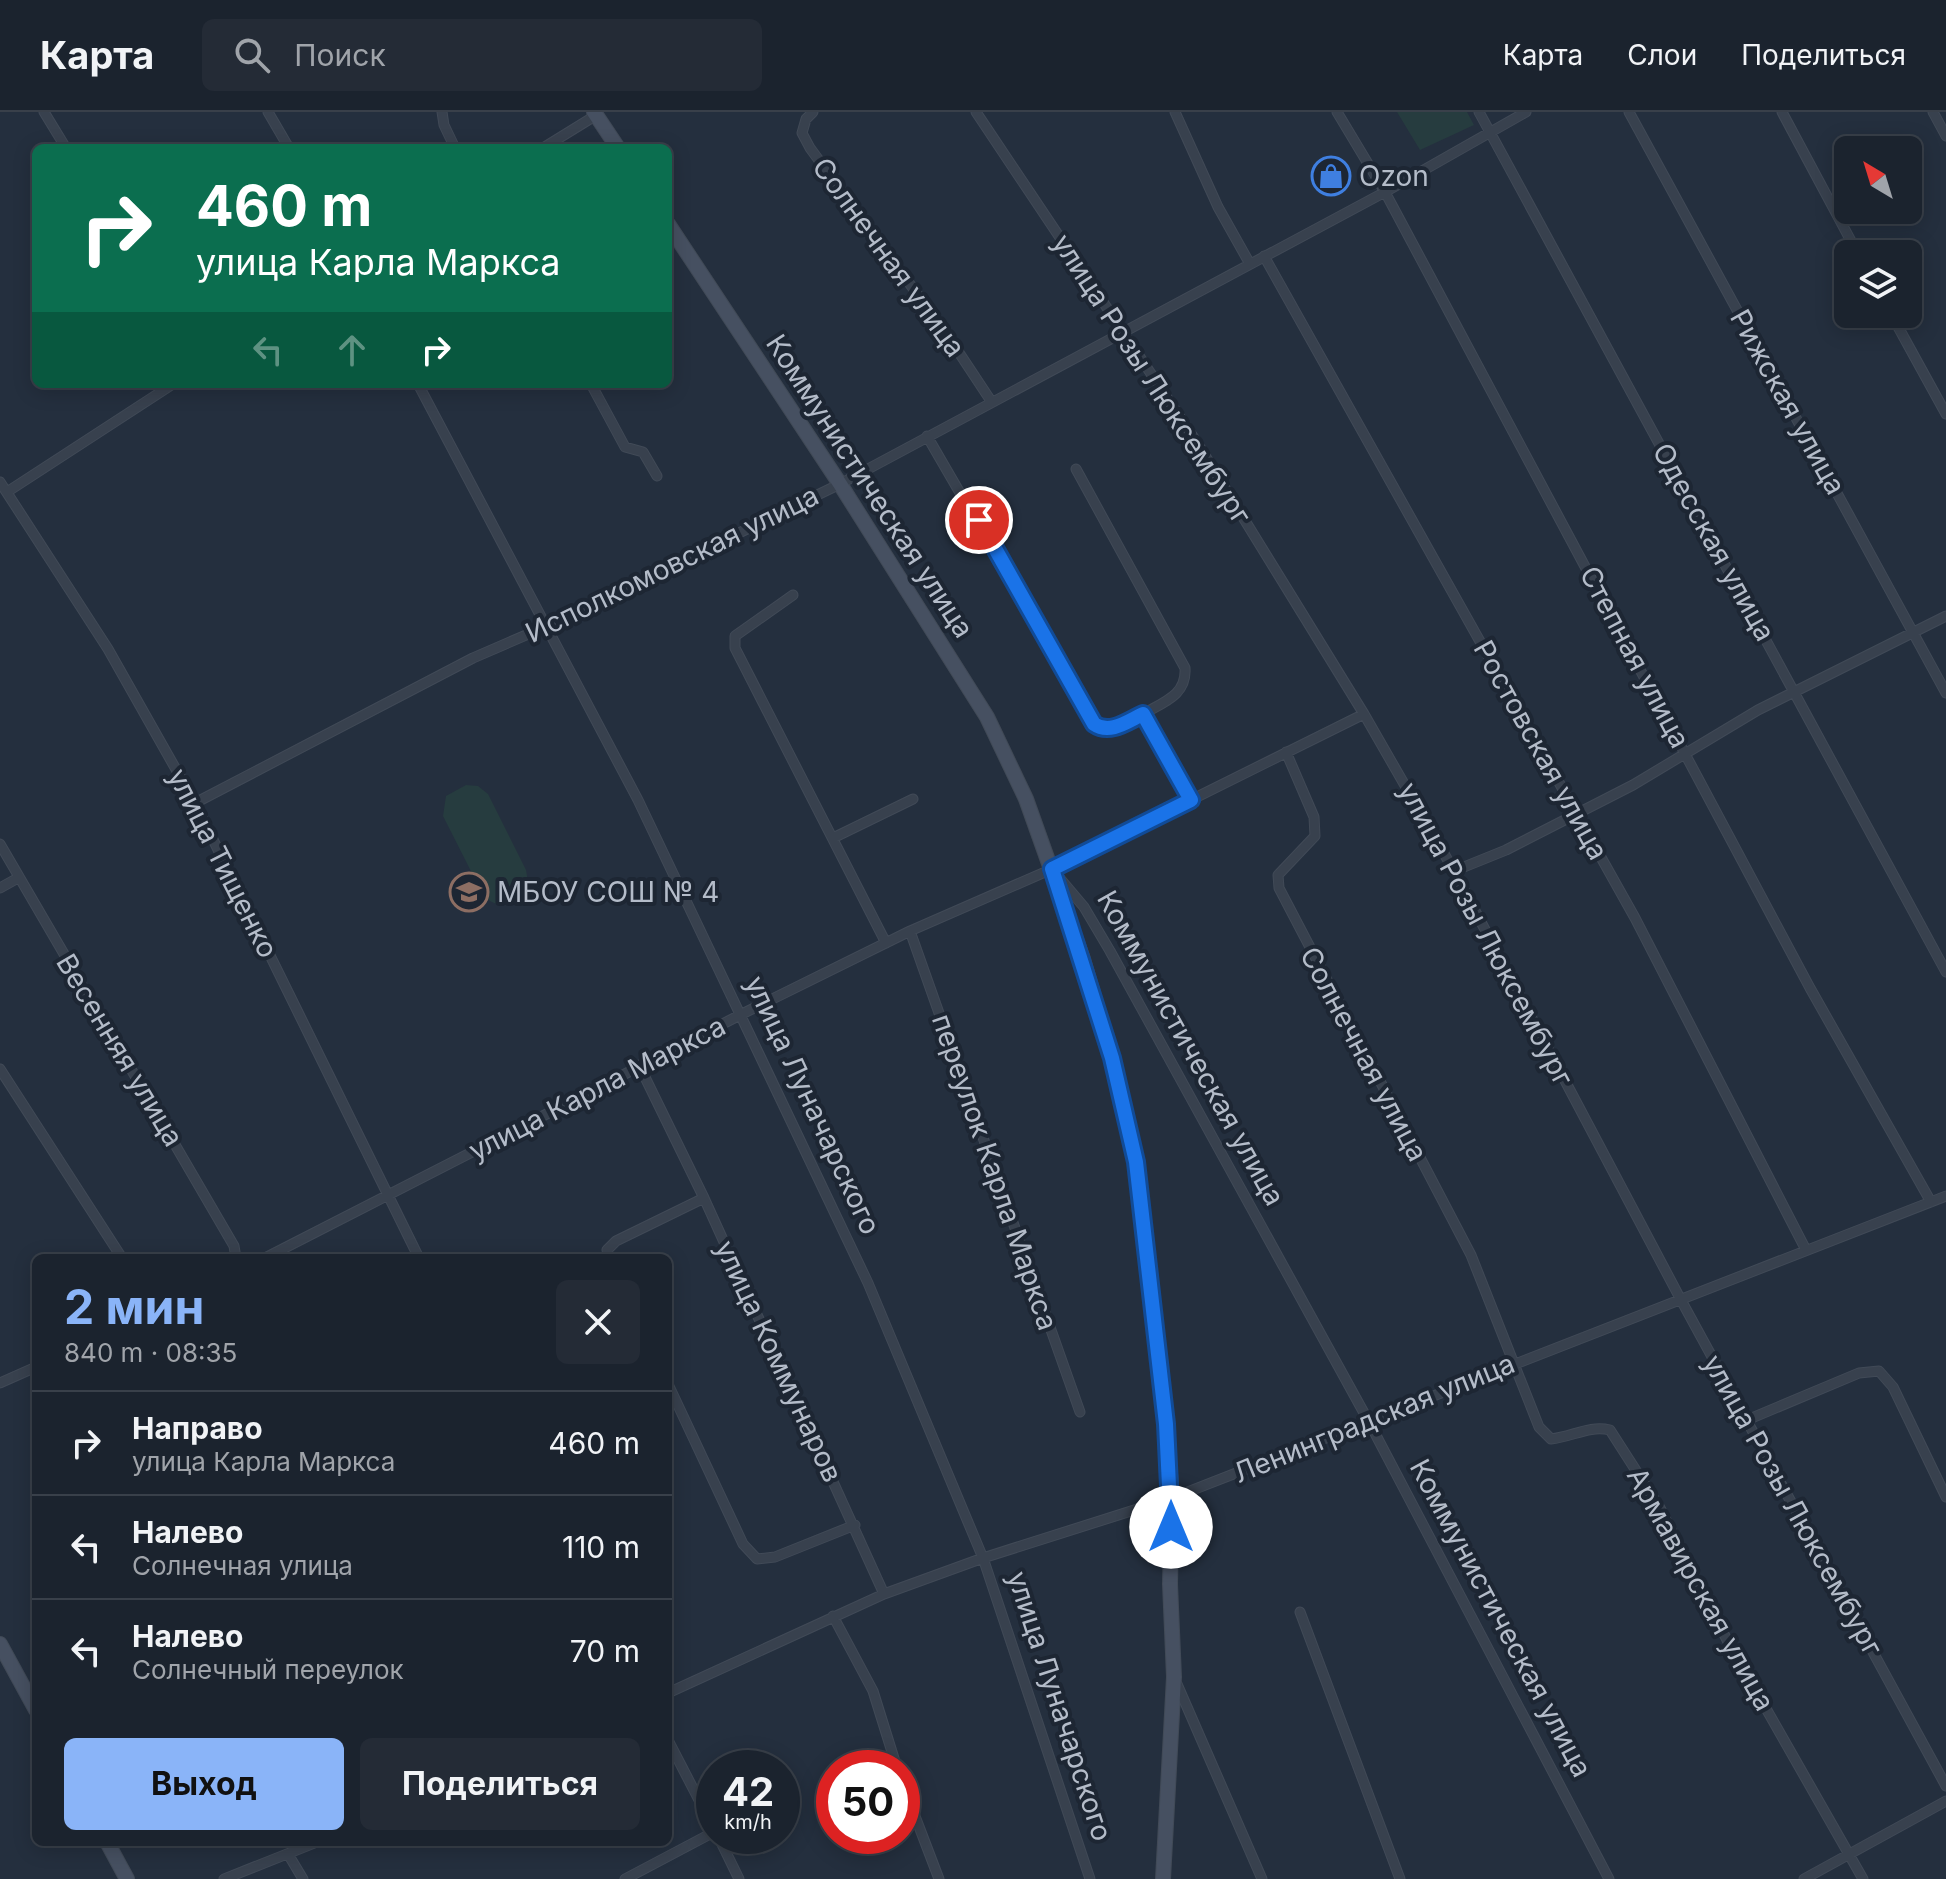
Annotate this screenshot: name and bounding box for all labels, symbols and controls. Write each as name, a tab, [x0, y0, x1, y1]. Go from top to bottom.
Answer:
search box	[202, 19, 762, 91]
text: Карта	[40, 32, 154, 78]
icon: search	[230, 33, 274, 77]
text: Поиск	[294, 37, 386, 73]
text: Карта	[1503, 38, 1583, 72]
text: Слои	[1627, 38, 1697, 72]
text: Поделиться	[1741, 38, 1906, 72]
north arrow	[1834, 136, 1922, 224]
map controls	[1834, 136, 1922, 328]
street label: Солнечная улица	[805, 151, 973, 363]
shop icon: Ozon	[1310, 155, 1352, 197]
place label: Ozon	[1359, 159, 1429, 193]
text: 460 m	[196, 172, 372, 240]
icon: right	[64, 176, 168, 280]
street label: улица Розы Люксембург	[1045, 228, 1259, 530]
text: улица Карла Маркса	[196, 240, 561, 284]
button: layers	[1834, 240, 1922, 328]
street label: Рижская улица	[1723, 304, 1853, 500]
icon: left	[246, 328, 290, 372]
icon: ahead	[330, 328, 374, 372]
icon: right	[414, 328, 458, 372]
street label: Коммунистическая улица	[759, 328, 981, 644]
street label: Одесская улица	[1646, 437, 1782, 647]
street label: Исполкомовская улица	[520, 478, 824, 650]
pin	[945, 486, 1013, 554]
icon: arrive	[957, 498, 1001, 542]
street label: Степная улица	[1573, 560, 1697, 754]
street label: Ростовская улица	[1467, 634, 1615, 866]
street label: улица Тищенко	[161, 763, 285, 963]
street label: улица Розы Люксембург	[1391, 776, 1581, 1092]
school or university icon: МБОУ СОШ № 4	[448, 871, 490, 913]
place label: МБОУ СОШ № 4	[497, 875, 719, 909]
street label: Коммунистическая улица	[1090, 885, 1292, 1211]
street label: Солнечная улица	[1293, 941, 1435, 1167]
street label: Весенняя улица	[49, 948, 191, 1152]
street label: улица Луначарского	[738, 970, 888, 1240]
street label: улица Карла Маркса	[463, 1008, 731, 1168]
street label: переулок Карла Маркса	[925, 1009, 1065, 1335]
street label: улица Коммунаров	[708, 1235, 850, 1487]
text: 2 мин	[64, 1277, 204, 1336]
button: close	[556, 1280, 640, 1364]
text: 840 m · 08:35	[64, 1337, 237, 1368]
street label: Ленинградская улица	[1228, 1346, 1520, 1490]
street label: улица Розы Люксембург	[1696, 1349, 1890, 1661]
text: Направо	[132, 1410, 263, 1446]
icon: right	[64, 1421, 108, 1465]
text: 460 m	[548, 1425, 640, 1461]
text: улица Карла Маркса	[132, 1446, 395, 1477]
street label: Коммунистическая улица	[1403, 1453, 1599, 1783]
street label: Армавирская улица	[1620, 1461, 1782, 1717]
position arrow	[1129, 1485, 1213, 1569]
text: Налево	[132, 1514, 244, 1550]
icon: left	[64, 1525, 108, 1569]
text: 110 m	[562, 1529, 640, 1565]
text: Солнечная улица	[132, 1550, 353, 1581]
street label: улица Луначарского	[1000, 1567, 1120, 1845]
text: Налево	[132, 1618, 244, 1654]
icon: left	[64, 1629, 108, 1673]
text: 70 m	[570, 1633, 640, 1669]
text: Солнечный переулок	[132, 1654, 404, 1685]
button: Выход	[64, 1738, 344, 1830]
button: Поделиться	[360, 1738, 640, 1830]
speed limit sign: 50	[816, 1750, 920, 1854]
text: 42	[722, 1767, 774, 1816]
text: km/h	[724, 1810, 772, 1834]

